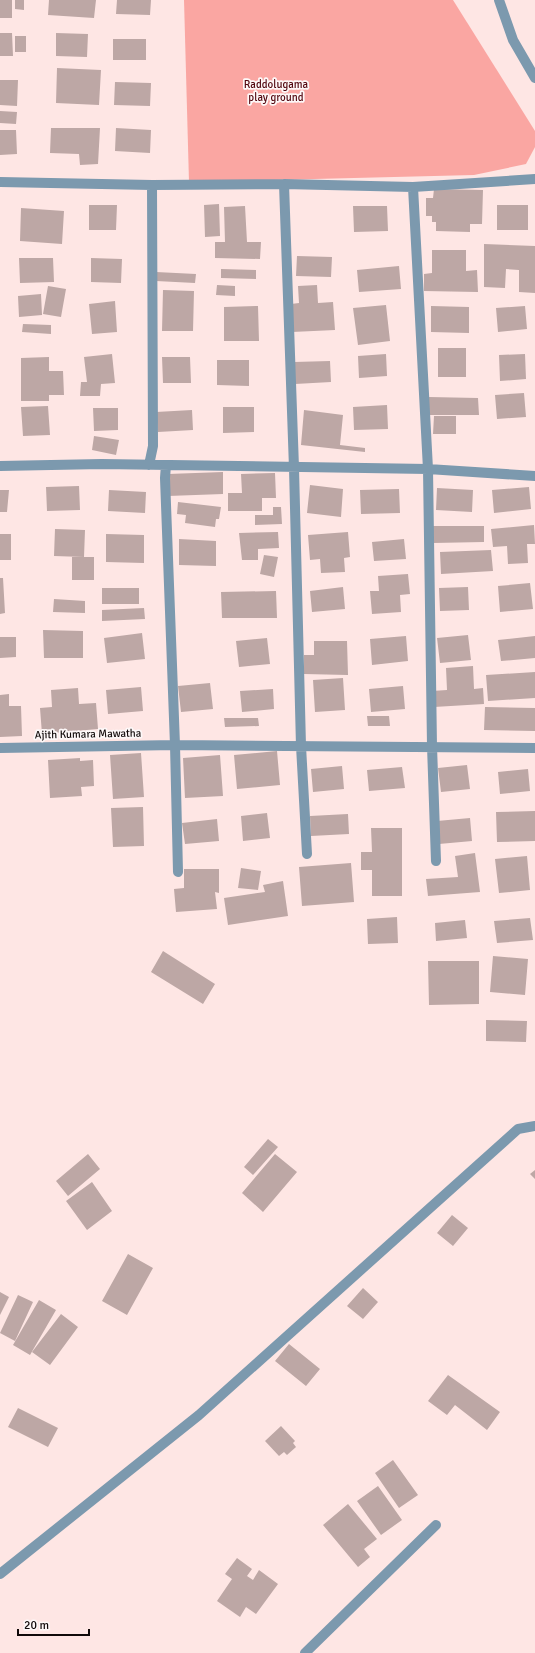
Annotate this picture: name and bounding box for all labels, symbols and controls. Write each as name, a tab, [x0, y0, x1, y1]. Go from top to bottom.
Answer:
park label: Raddolugama play ground	[244, 78, 309, 104]
street label: Ajith Kumara Mawatha	[35, 727, 142, 741]
scale bar	[18, 1611, 89, 1637]
text: 20 m	[24, 1618, 49, 1633]

